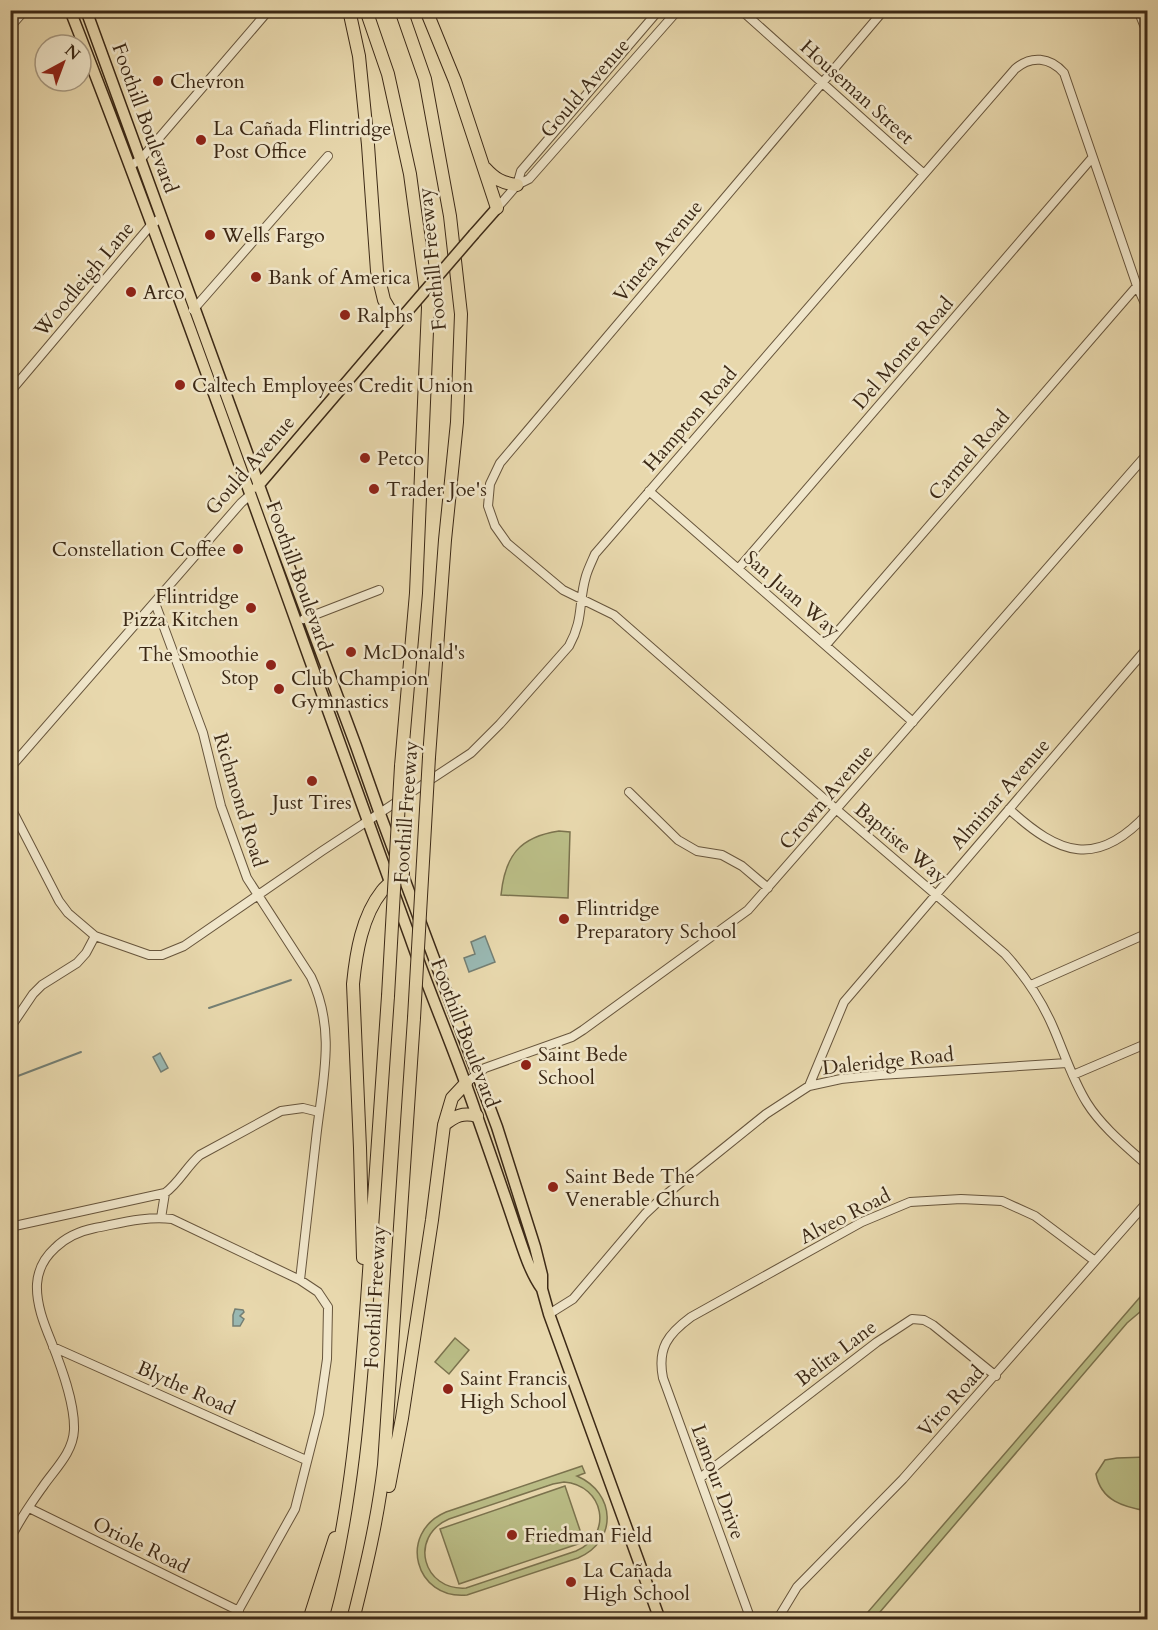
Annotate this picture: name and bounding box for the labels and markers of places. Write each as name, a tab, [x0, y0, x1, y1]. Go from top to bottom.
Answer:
place label: Chevron	[170, 68, 246, 95]
marker: Chevron	[151, 74, 165, 88]
place label: La Cañada Flintridge Post Office	[213, 115, 391, 165]
marker: La Cañada Flintridge Post Office	[194, 133, 208, 147]
place label: Wells Fargo	[221, 222, 325, 249]
marker: Wells Fargo	[203, 228, 217, 242]
place label: Bank of America	[268, 264, 411, 291]
marker: Bank of America	[249, 270, 263, 284]
place label: Arco	[143, 279, 185, 306]
marker: Arco	[124, 285, 138, 299]
place label: Ralphs	[357, 302, 413, 329]
marker: Ralphs	[338, 308, 352, 322]
place label: Caltech Employees Credit Union	[192, 372, 474, 399]
marker: Caltech Employees Credit Union	[173, 378, 187, 392]
place label: Petco	[377, 445, 424, 472]
marker: Petco	[358, 451, 372, 465]
place label: Trader Joe's	[386, 476, 487, 503]
marker: Trader Joe's	[367, 482, 381, 496]
place label: Constellation Coffee	[52, 536, 226, 563]
marker: Constellation Coffee	[231, 542, 245, 556]
place label: Flintridge Pizza Kitchen	[122, 583, 240, 633]
marker: Flintridge Pizza Kitchen	[244, 601, 258, 615]
place label: McDonald's	[363, 639, 465, 666]
place label: The Smoothie Stop	[138, 641, 259, 691]
marker: McDonald's	[344, 645, 358, 659]
marker: The Smoothie Stop	[264, 658, 278, 672]
place label: Club Champion Gymnastics	[291, 665, 429, 715]
marker: Club Champion Gymnastics	[272, 682, 286, 696]
marker: Just Tires	[305, 774, 319, 788]
place label: Just Tires	[269, 789, 352, 816]
place label: Flintridge Preparatory School	[576, 895, 737, 945]
marker: Flintridge Preparatory School	[557, 912, 571, 926]
place label: Saint Bede School	[538, 1041, 628, 1091]
marker: Saint Bede School	[519, 1058, 533, 1072]
place label: Saint Bede The Venerable Church	[565, 1163, 720, 1213]
marker: Saint Bede The Venerable Church	[546, 1180, 560, 1194]
place label: Saint Francis High School	[460, 1365, 567, 1415]
marker: Saint Francis High School	[441, 1382, 455, 1396]
place label: Friedman Field	[524, 1522, 653, 1549]
marker: Friedman Field	[505, 1528, 519, 1542]
place label: La Cañada High School	[583, 1557, 690, 1607]
marker: La Cañada High School	[564, 1575, 578, 1589]

